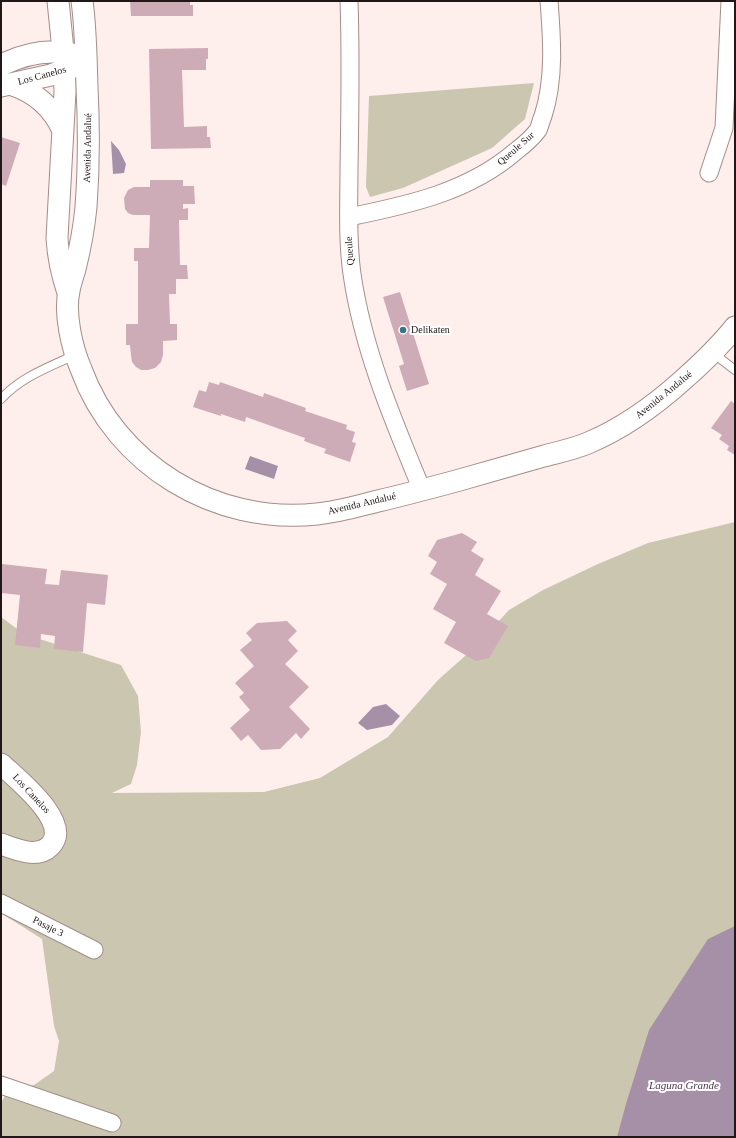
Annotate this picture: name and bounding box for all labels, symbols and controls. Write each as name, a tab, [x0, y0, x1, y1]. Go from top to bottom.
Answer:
street label: Los Canelos	[16, 64, 68, 88]
street label: Avenida Andalué	[81, 113, 95, 183]
street label: Queule Sur	[495, 130, 537, 168]
street label: Queule	[343, 236, 357, 266]
place label: Delikaten	[411, 324, 450, 336]
marker: Delikaten	[398, 325, 408, 335]
street label: Avenida Andalué	[633, 368, 695, 422]
street label: Avenida Andalué	[327, 490, 397, 518]
street label: Los Canelos	[10, 772, 52, 816]
street label: Pasaje 3	[31, 914, 65, 940]
water label: Laguna Grande	[649, 1079, 719, 1093]

